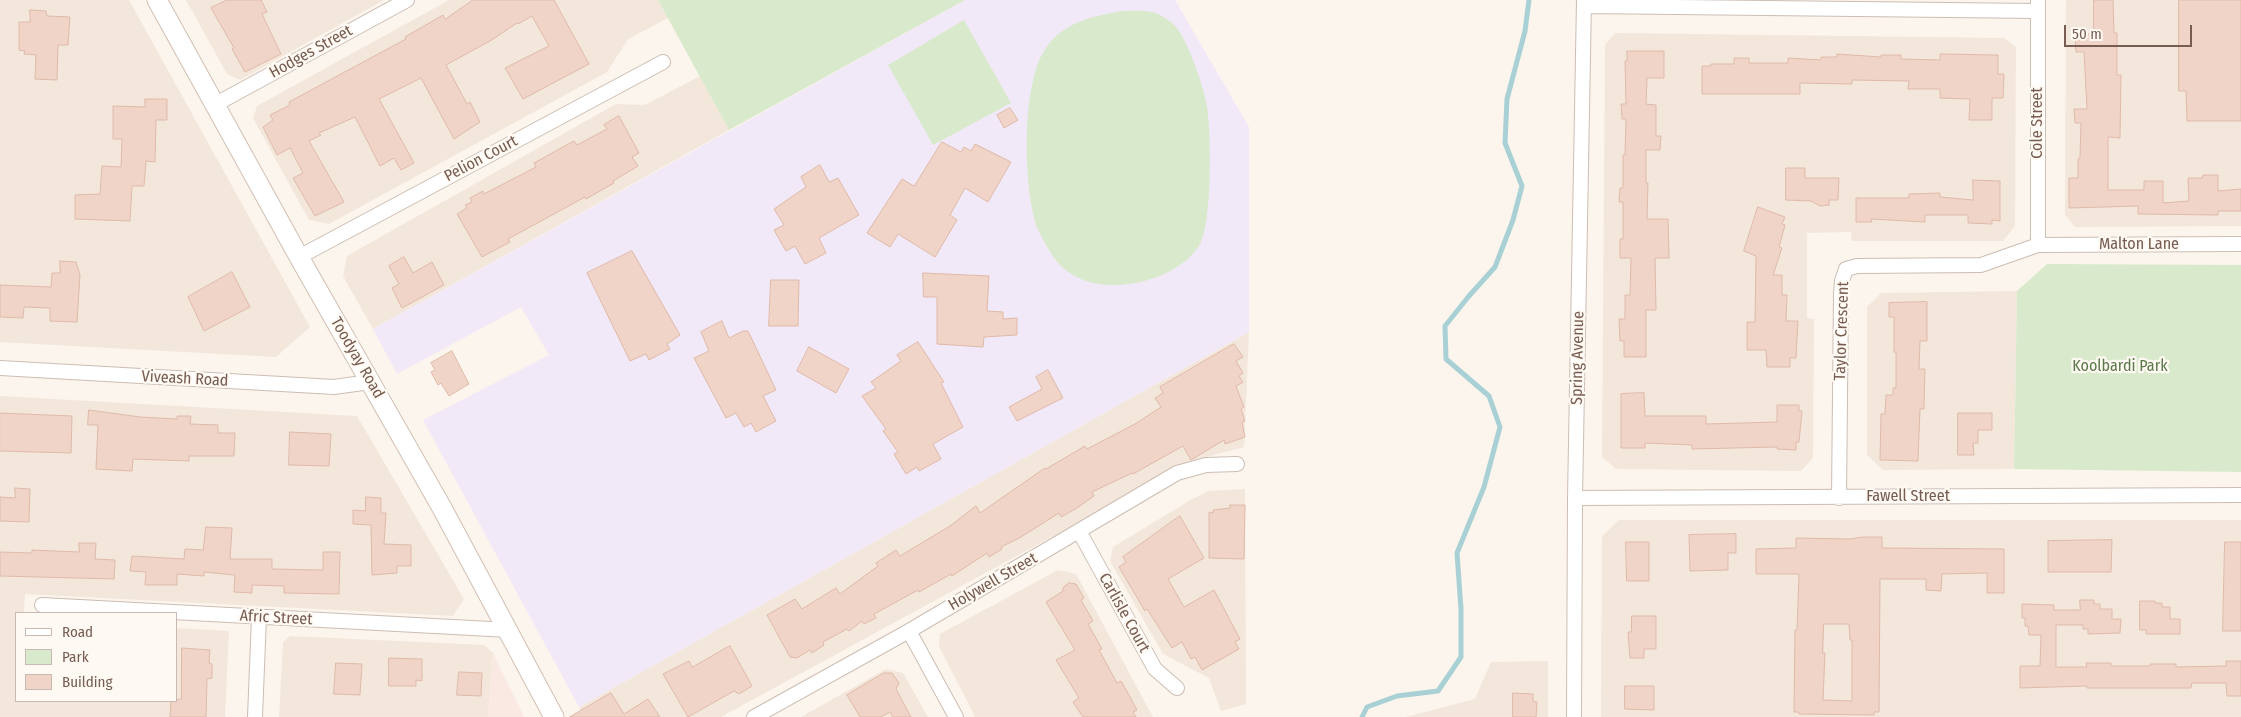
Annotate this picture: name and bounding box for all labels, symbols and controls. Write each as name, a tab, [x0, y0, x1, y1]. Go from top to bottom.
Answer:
scale bar	[2066, 15, 2194, 47]
street label: Hodges Street	[266, 21, 356, 83]
text: 50 m	[2072, 25, 2102, 43]
street label: Cole Street	[2028, 87, 2048, 159]
street label: Pelion Court	[441, 132, 521, 186]
street label: Malton Lane	[2099, 235, 2179, 255]
street label: Taylor Crescent	[1831, 281, 1853, 381]
street label: Spring Avenue	[1568, 311, 1588, 405]
street label: Toodyay Road	[326, 314, 388, 402]
park label: Koolbardi Park	[2072, 357, 2168, 377]
street label: Viveash Road	[141, 367, 229, 391]
street label: Fawell Street	[1866, 487, 1950, 507]
street label: Holywell Street	[945, 549, 1041, 615]
street label: Carlisle Court	[1094, 570, 1154, 656]
street label: Afric Street	[239, 607, 313, 629]
legend	[15, 612, 178, 702]
text: Road	[62, 623, 93, 641]
text: Park	[62, 648, 89, 666]
text: Building	[62, 673, 113, 691]

